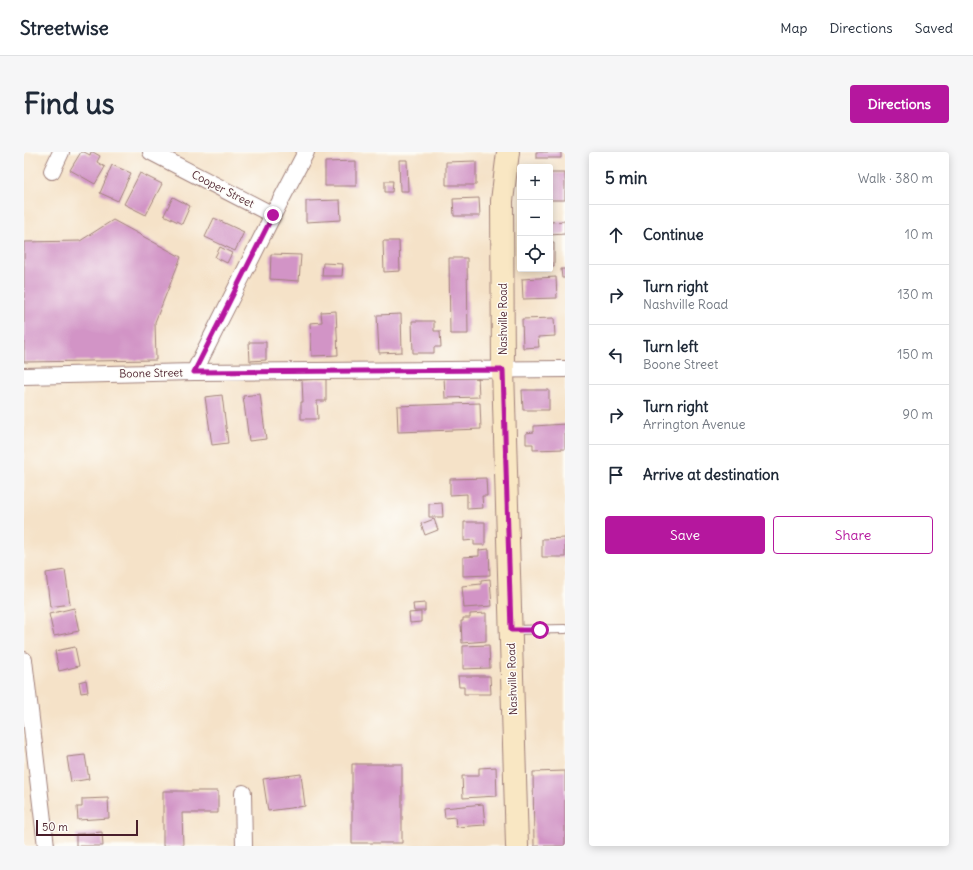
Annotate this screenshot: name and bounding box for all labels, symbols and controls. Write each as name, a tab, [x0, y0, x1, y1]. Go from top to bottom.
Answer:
text: Streetwise	[20, 16, 109, 40]
text: Map	[780, 19, 807, 37]
text: Directions	[829, 19, 893, 37]
text: Saved	[915, 19, 953, 37]
button: Directions	[850, 85, 949, 123]
text: Find us	[24, 86, 115, 122]
map controls	[517, 164, 553, 272]
button: +	[517, 164, 553, 200]
street label: Cooper Street	[189, 167, 257, 211]
text: 5 min	[605, 167, 647, 189]
text: Walk · 380 m	[858, 170, 933, 187]
button: −	[517, 200, 553, 236]
route end	[264, 206, 282, 224]
icon: ahead	[605, 224, 627, 246]
text: Continue	[643, 225, 704, 244]
text: 10 m	[905, 226, 933, 243]
button: locate	[517, 236, 553, 272]
text: Turn right	[643, 277, 708, 296]
street label: Nashville Road	[496, 282, 510, 355]
icon: right	[605, 284, 627, 306]
text: 130 m	[897, 286, 933, 303]
text: Nashville Road	[643, 296, 728, 313]
text: Turn left	[643, 337, 698, 356]
icon: left	[605, 344, 627, 366]
text: 150 m	[897, 346, 933, 363]
text: Boone Street	[643, 356, 718, 373]
street label: Boone Street	[119, 365, 183, 381]
text: Turn right	[643, 397, 708, 416]
icon: right	[605, 404, 627, 426]
text: 90 m	[902, 406, 933, 423]
text: Arrington Avenue	[643, 416, 746, 433]
icon: arrive	[605, 464, 627, 486]
text: Arrive at destination	[643, 465, 779, 484]
button: Save	[605, 516, 765, 554]
button: Share	[773, 516, 933, 554]
route start	[531, 621, 549, 639]
street label: Nashville Road	[504, 642, 520, 715]
scale bar	[36, 818, 138, 837]
text: 50 m	[42, 820, 68, 834]

